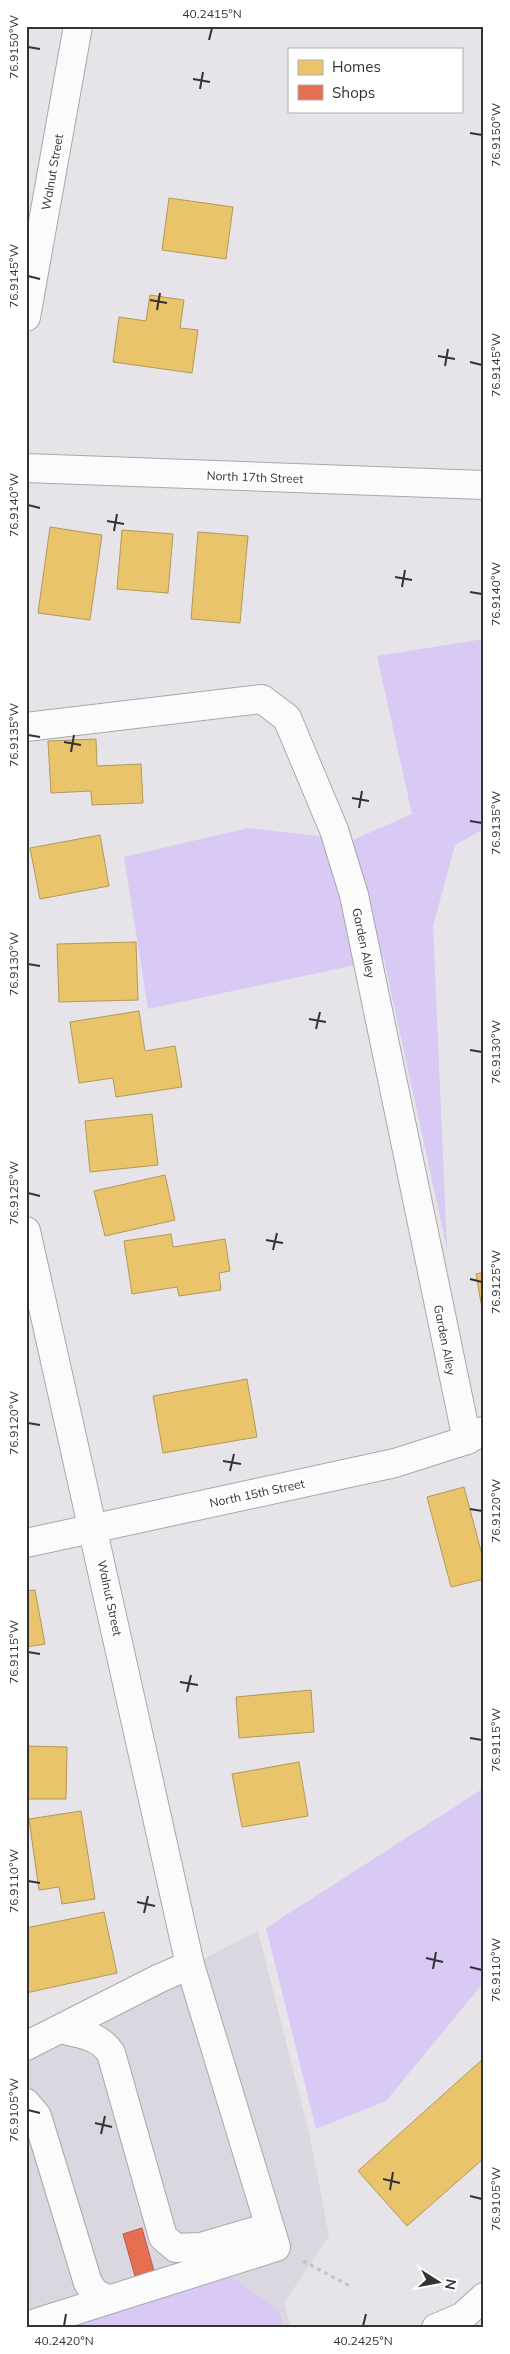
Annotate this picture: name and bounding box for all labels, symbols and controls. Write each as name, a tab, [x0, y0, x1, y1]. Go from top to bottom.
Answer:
text: 40.2415°N	[182, 6, 242, 21]
text: 76.9150°W	[6, 15, 21, 79]
legend	[288, 48, 462, 112]
text: Homes	[332, 57, 381, 76]
text: Shops	[332, 83, 375, 102]
text: 76.9150°W	[488, 103, 503, 167]
street label: Walnut Street	[38, 133, 66, 211]
text: 76.9145°W	[6, 244, 21, 308]
text: 76.9145°W	[488, 333, 503, 397]
street label: North 17th Street	[206, 468, 304, 486]
text: 76.9140°W	[6, 473, 21, 537]
text: 76.9140°W	[488, 562, 503, 626]
text: 76.9135°W	[6, 703, 21, 767]
text: 76.9135°W	[488, 791, 503, 855]
street label: Garden Alley	[349, 906, 379, 980]
text: 76.9130°W	[6, 932, 21, 996]
text: 76.9130°W	[488, 1020, 503, 1084]
text: 76.9125°W	[6, 1161, 21, 1225]
text: 76.9125°W	[488, 1250, 503, 1314]
street label: Garden Alley	[431, 1303, 459, 1377]
text: 76.9120°W	[6, 1391, 21, 1455]
street label: North 15th Street	[208, 1476, 306, 1510]
text: 76.9120°W	[488, 1479, 503, 1543]
street label: Walnut Street	[95, 1559, 125, 1637]
text: 76.9115°W	[6, 1620, 21, 1684]
text: 76.9115°W	[488, 1708, 503, 1772]
text: 76.9110°W	[6, 1849, 21, 1913]
text: 76.9110°W	[488, 1938, 503, 2002]
text: 76.9105°W	[6, 2078, 21, 2142]
text: 76.9105°W	[488, 2167, 503, 2231]
north arrow	[412, 2256, 462, 2306]
text: N	[441, 2278, 461, 2291]
text: 40.2420°N	[34, 2333, 94, 2348]
text: 40.2425°N	[333, 2333, 393, 2348]

